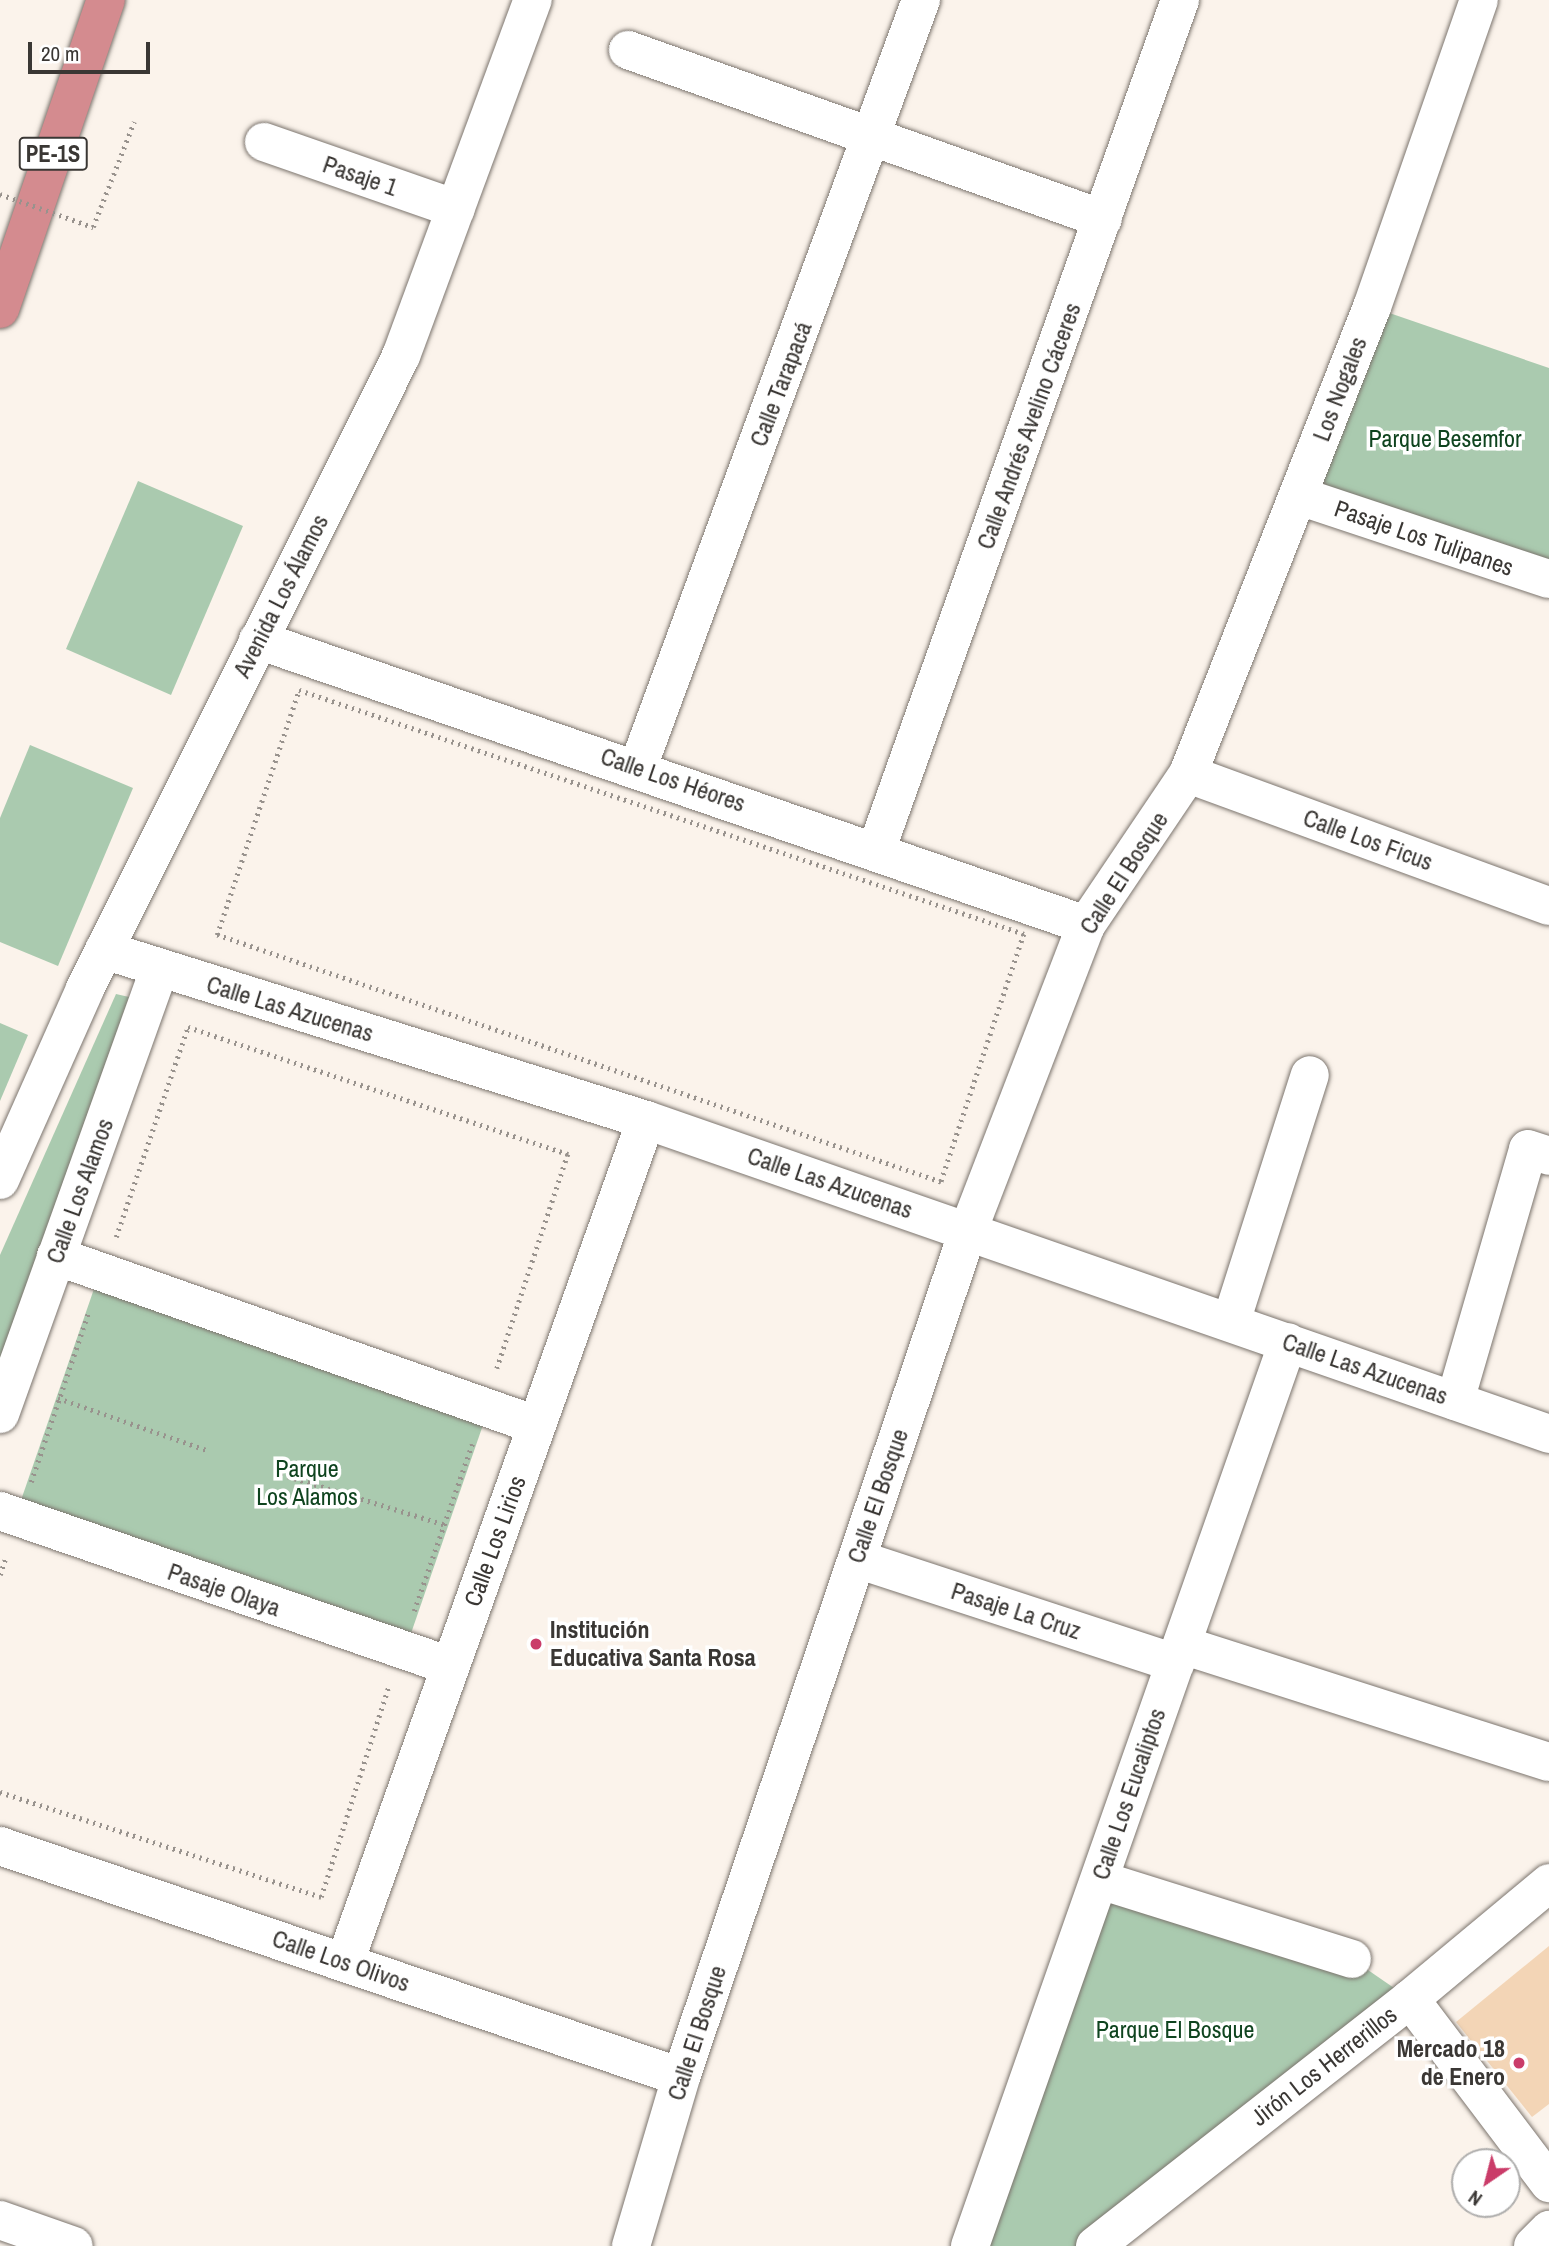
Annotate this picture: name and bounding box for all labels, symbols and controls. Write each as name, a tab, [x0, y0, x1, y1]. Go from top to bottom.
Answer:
scale bar	[32, 28, 154, 72]
text: 20 m	[41, 39, 79, 68]
road number: PE-1S	[18, 134, 88, 174]
street label: Pasaje 1	[319, 150, 401, 202]
street label: Calle Andrés Avelino Cáceres	[971, 298, 1087, 554]
street label: Calle Tarapacá	[744, 317, 818, 451]
street label: Los Nogales	[1307, 333, 1373, 445]
park label: Parque Besemfor	[1368, 425, 1522, 453]
street label: Pasaje Los Tulipanes	[1331, 494, 1517, 582]
street label: Avenida Los Álamos	[227, 509, 335, 683]
street label: Calle Los Héores	[597, 742, 749, 818]
street label: Calle Los Ficus	[1299, 803, 1437, 877]
street label: Calle El Bosque	[1074, 806, 1174, 940]
street label: Calle Las Azucenas	[203, 970, 377, 1048]
street label: Calle Los Alamos	[40, 1114, 120, 1268]
street label: Calle Las Azucenas	[743, 1141, 917, 1225]
street label: Calle Las Azucenas	[1278, 1327, 1452, 1411]
street label: Calle El Bosque	[842, 1425, 914, 1567]
park label: Parque Los Alamos	[256, 1455, 358, 1511]
street label: Calle Los Lirios	[458, 1472, 532, 1610]
street label: Pasaje Olaya	[164, 1557, 284, 1623]
street label: Pasaje La Cruz	[948, 1577, 1084, 1645]
place label: Institución Educativa Santa Rosa	[550, 1616, 756, 1672]
marker: Institución Educativa Santa Rosa	[528, 1636, 544, 1652]
street label: Calle Los Eucaliptos	[1086, 1704, 1172, 1884]
street label: Calle Los Olivos	[269, 1924, 413, 1998]
street label: Calle El Bosque	[662, 1962, 732, 2104]
street label: Jirón Los Herrerillos	[1245, 2000, 1403, 2132]
park label: Parque El Bosque	[1096, 2016, 1254, 2044]
place label: Mercado 18 de Enero	[1397, 2035, 1505, 2091]
marker: Mercado 18 de Enero	[1511, 2055, 1527, 2071]
north arrow	[1451, 2148, 1521, 2218]
text: N	[1463, 2185, 1487, 2212]

